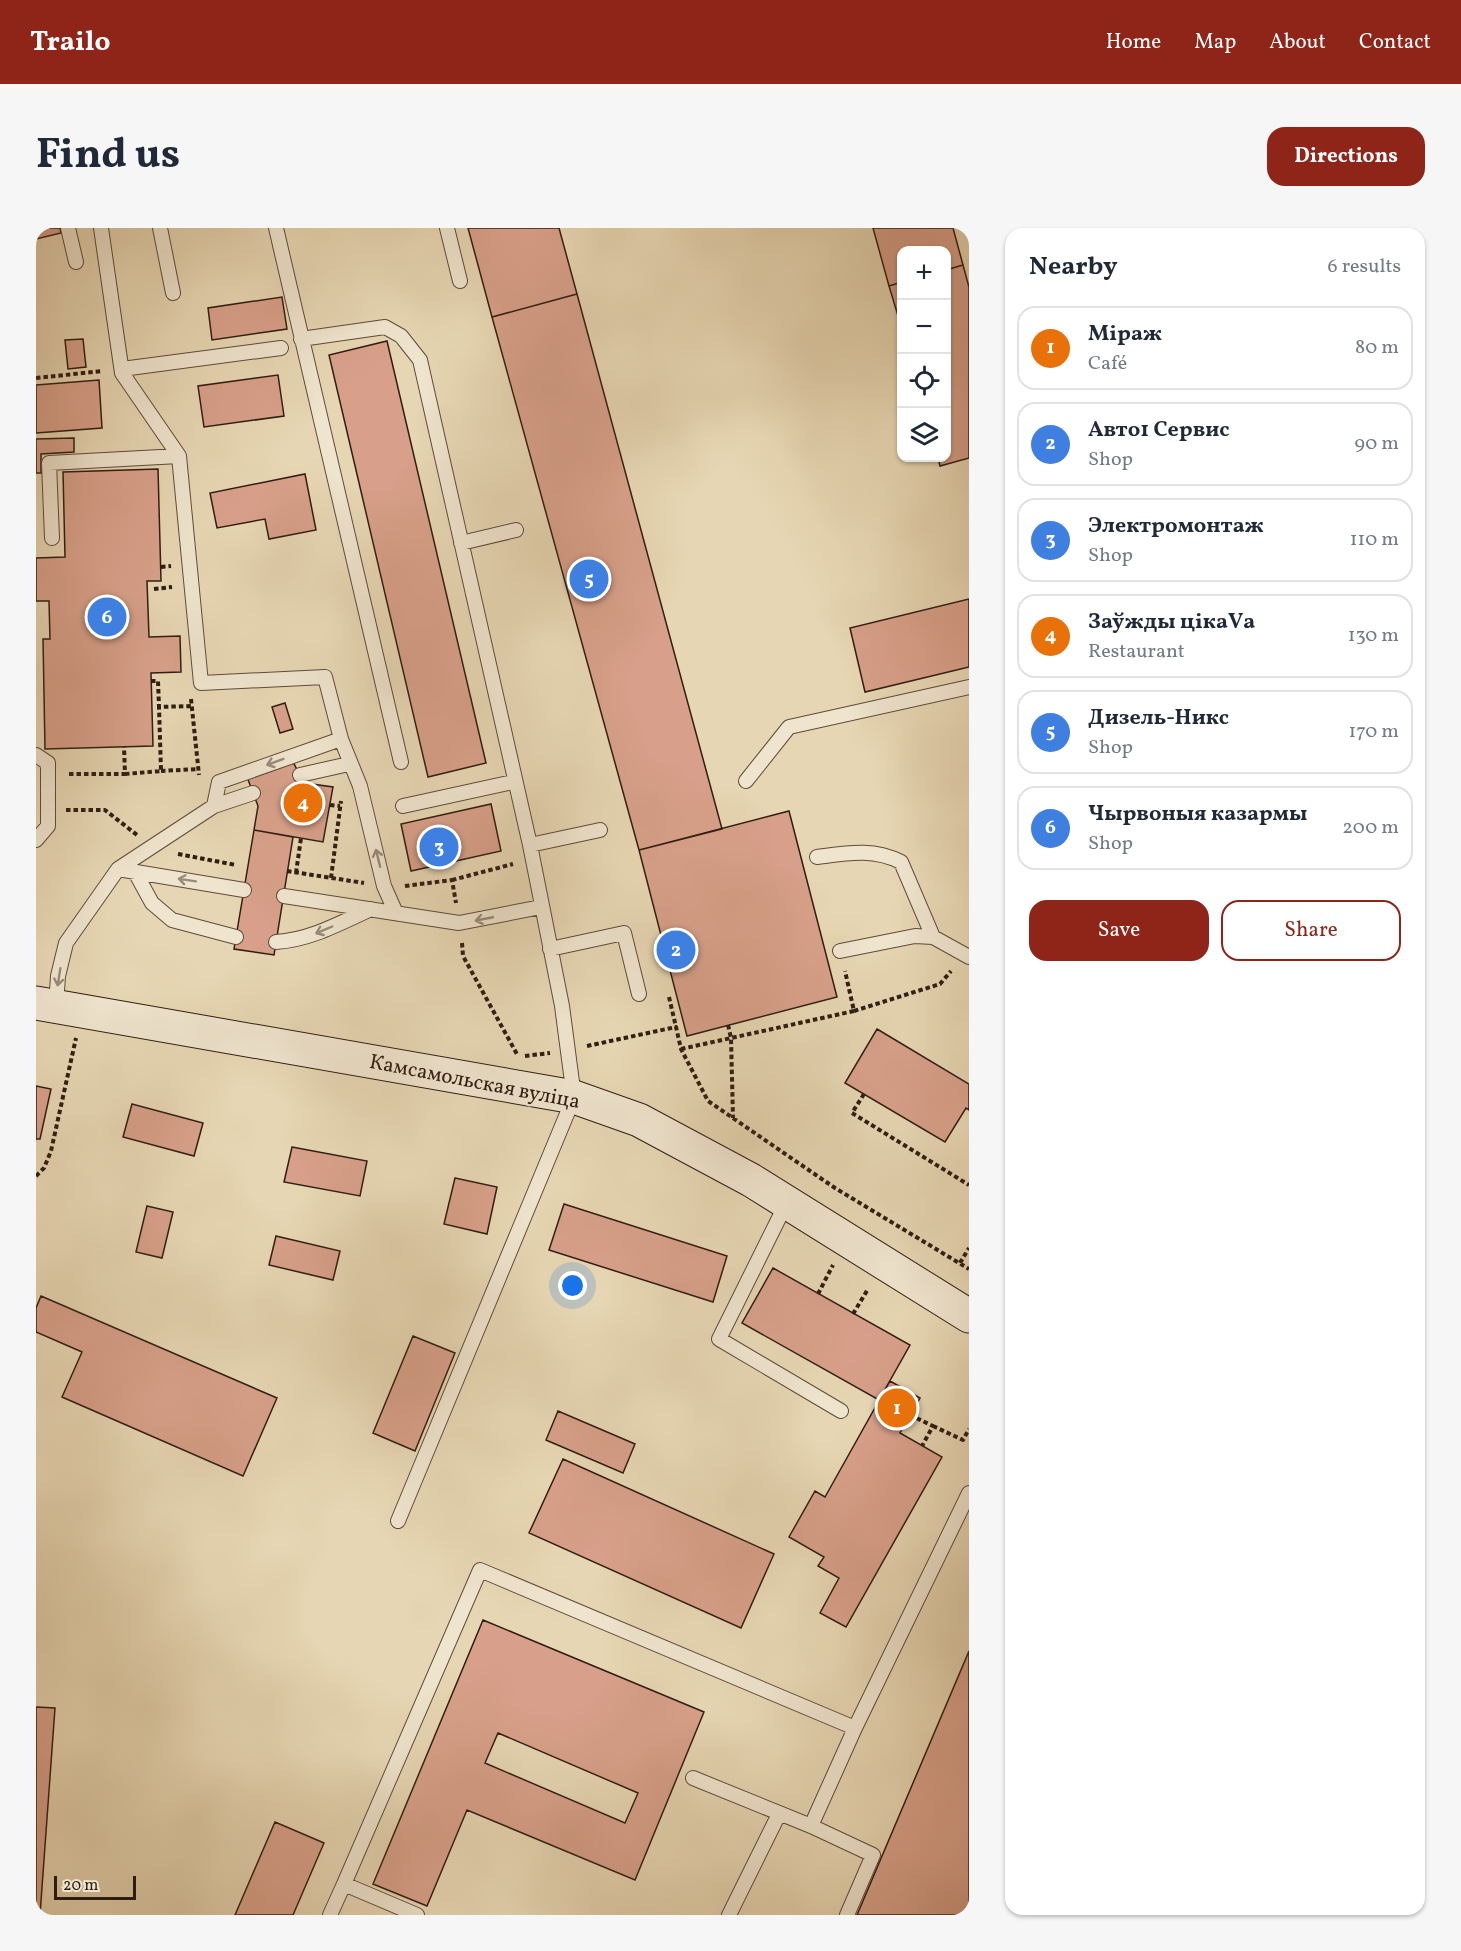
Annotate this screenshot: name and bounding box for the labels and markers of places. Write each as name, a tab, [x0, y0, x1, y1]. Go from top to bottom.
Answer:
pin: 5	[570, 556, 608, 602]
pin: 6	[88, 594, 126, 640]
pin: 4	[284, 780, 322, 826]
pin: 3	[420, 824, 458, 870]
pin: 2	[656, 928, 696, 972]
pin: 1	[878, 1386, 916, 1430]

